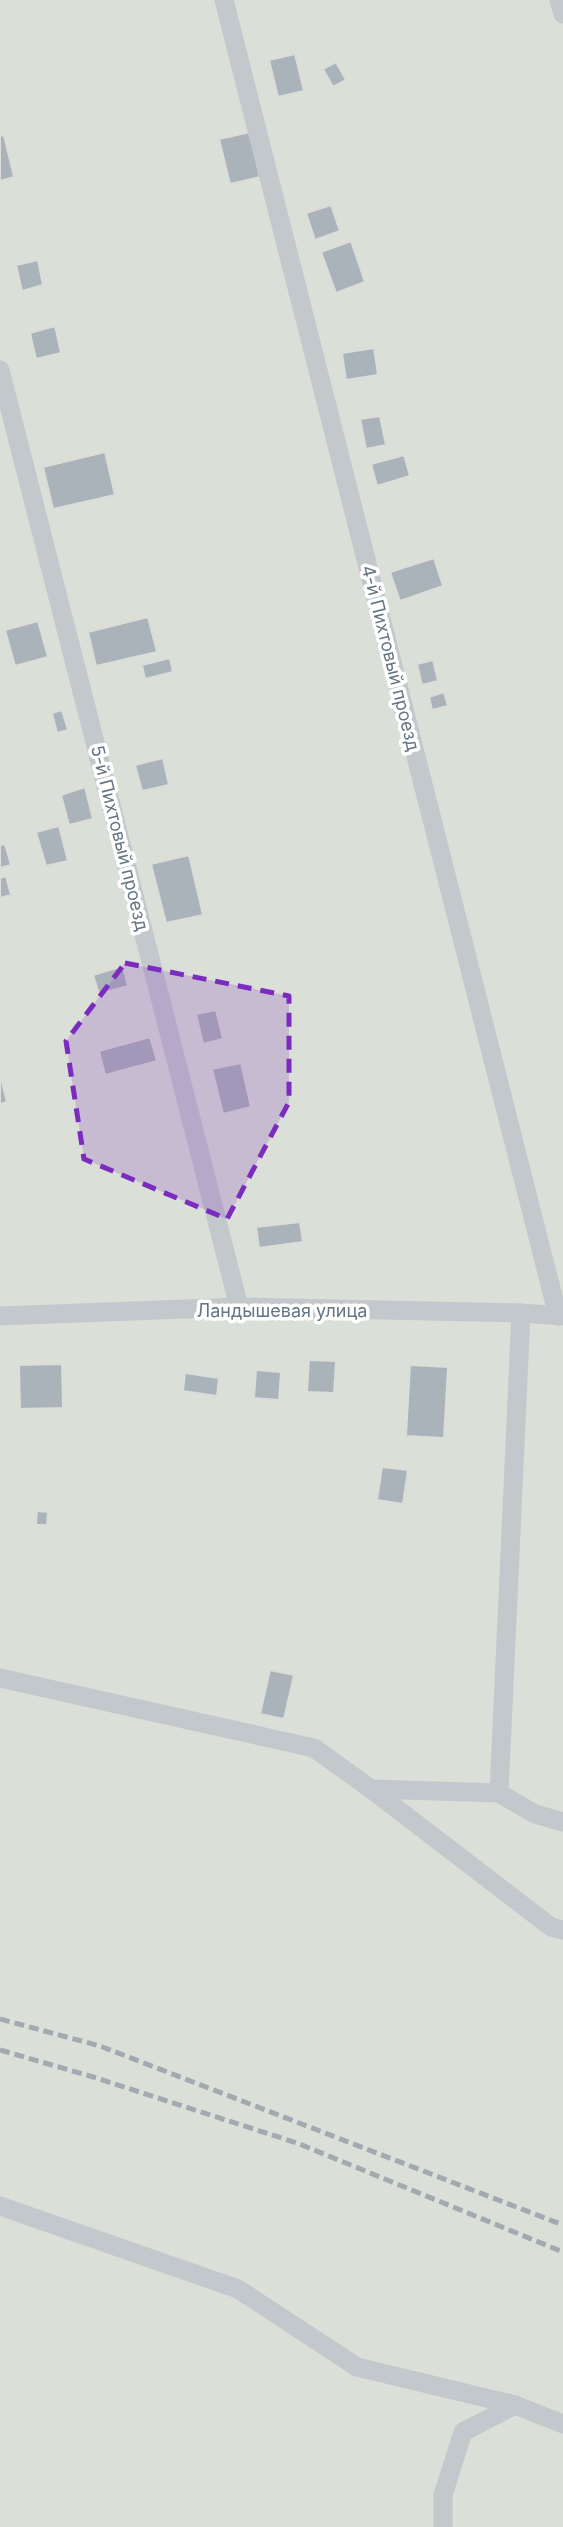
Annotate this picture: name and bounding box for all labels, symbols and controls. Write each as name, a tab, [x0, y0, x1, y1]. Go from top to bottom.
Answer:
street label: 4-й Пихтовый проезд	[358, 563, 424, 753]
street label: 5-й Пихтовый проезд	[87, 743, 153, 933]
street label: Ландышевая улица	[197, 1300, 367, 1321]

